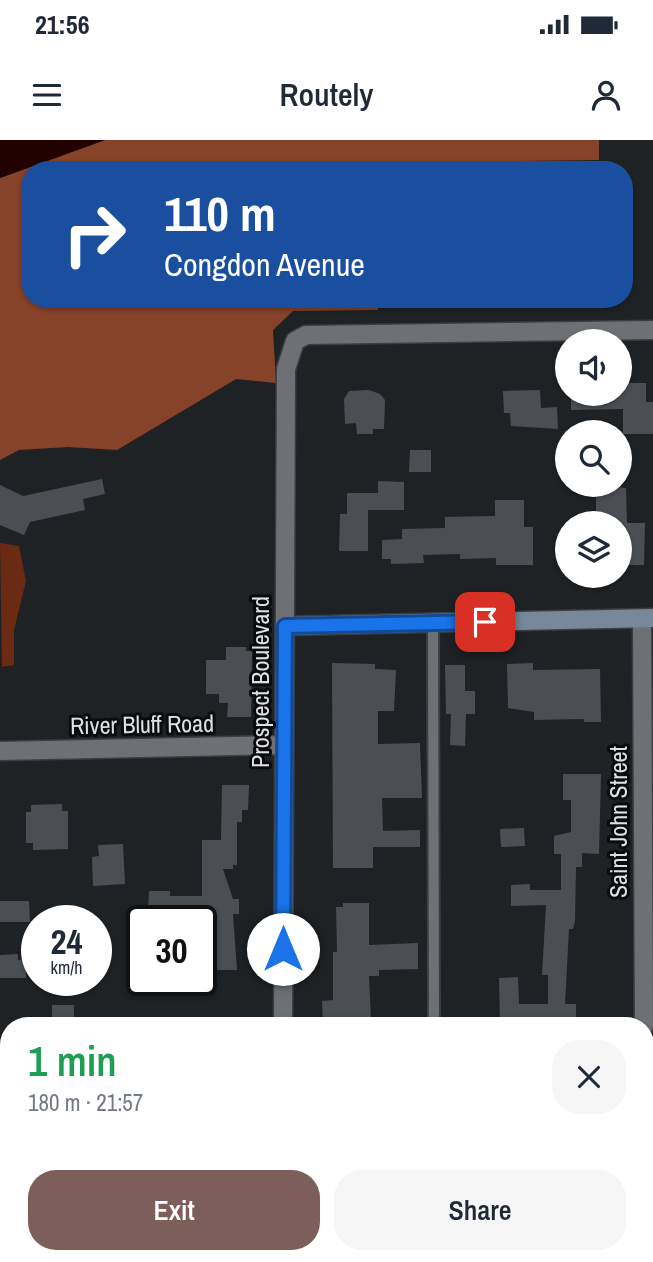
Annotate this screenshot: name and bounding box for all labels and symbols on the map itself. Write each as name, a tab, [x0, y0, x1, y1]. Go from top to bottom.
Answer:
pin	[455, 592, 515, 652]
street label: Prospect Boulevard	[244, 596, 276, 768]
street label: River Bluff Road	[70, 707, 214, 741]
street label: Saint John Street	[602, 745, 634, 898]
speed limit sign: 30	[126, 905, 217, 996]
position arrow	[246, 912, 320, 986]

